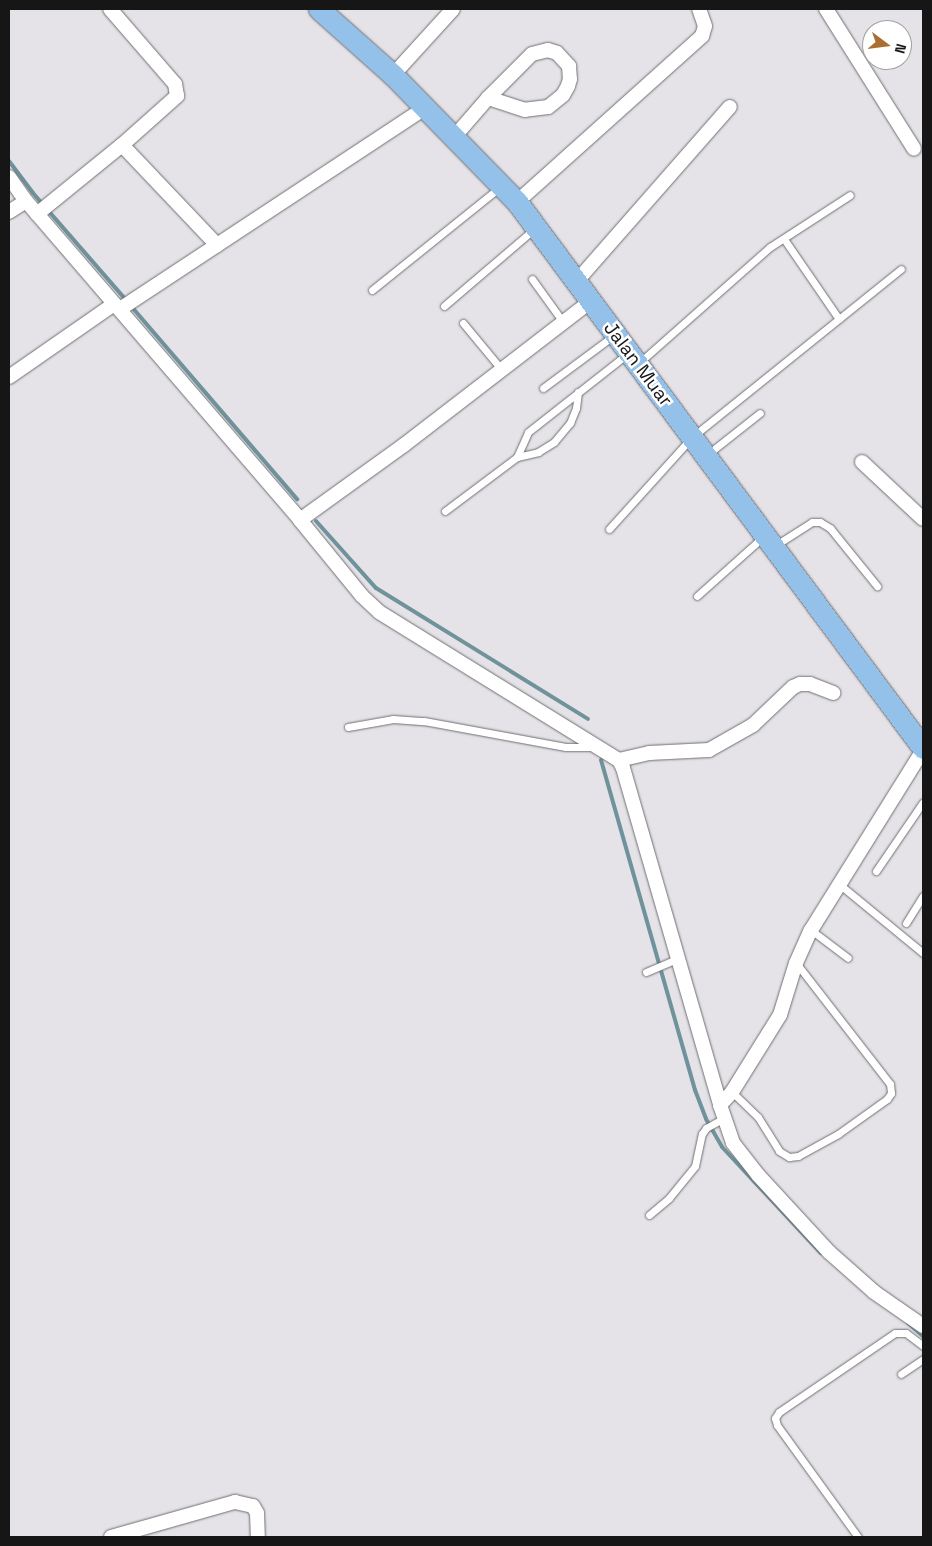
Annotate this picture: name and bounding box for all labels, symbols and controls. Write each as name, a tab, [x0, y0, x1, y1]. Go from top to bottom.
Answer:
north arrow	[862, 20, 912, 70]
text: N	[891, 42, 910, 55]
street label: Jalan Muar	[599, 317, 677, 411]

